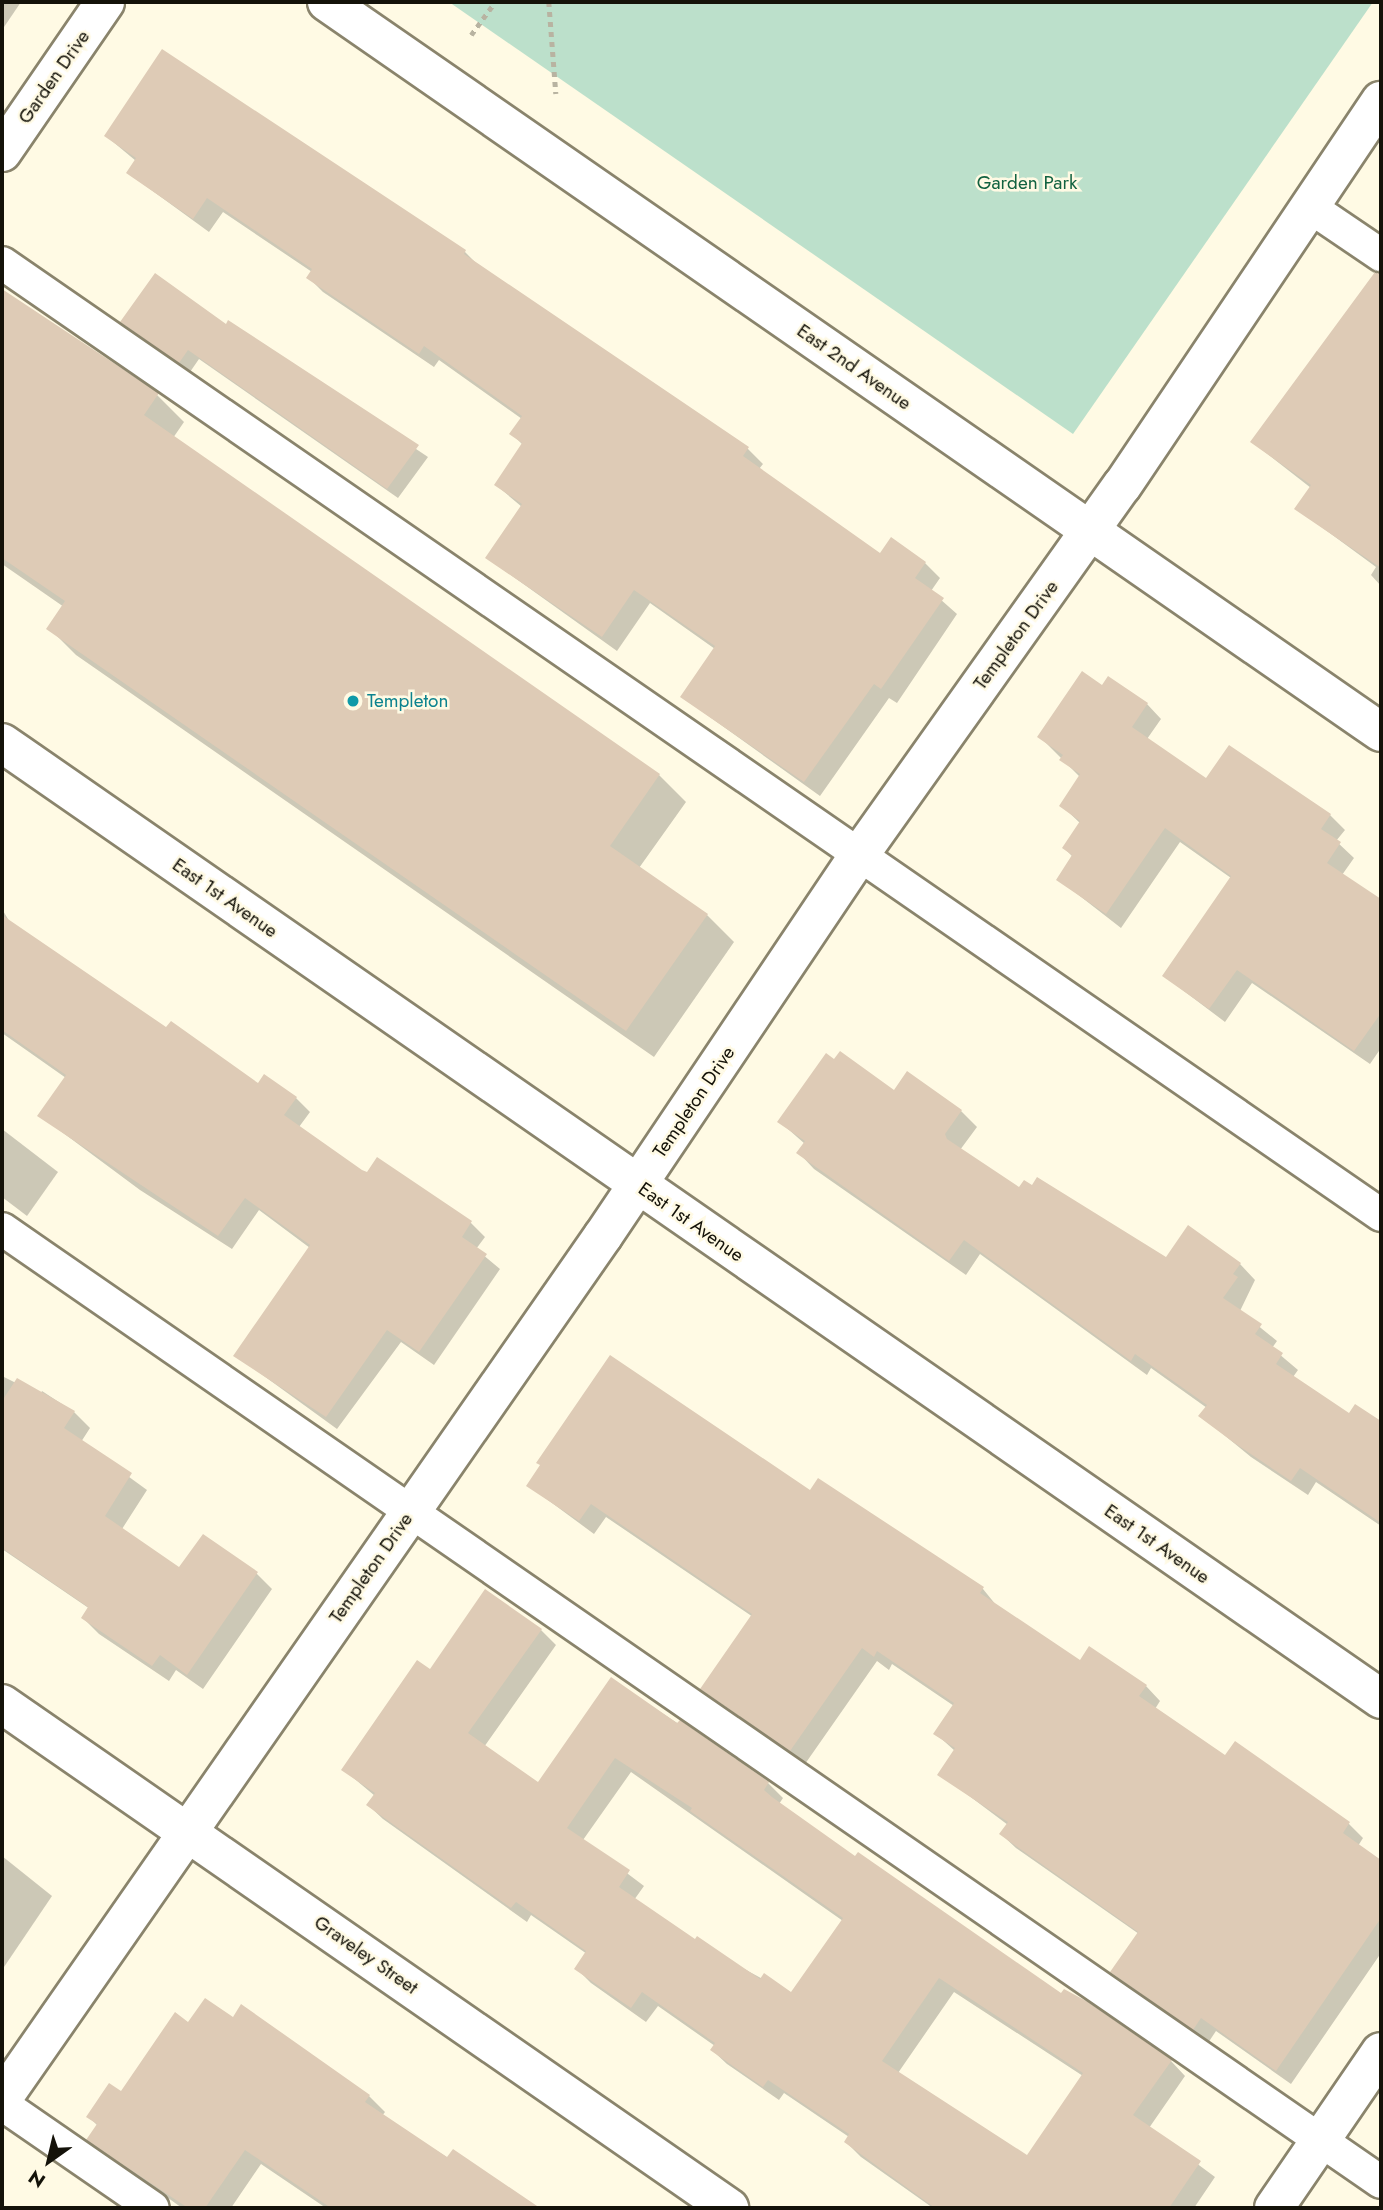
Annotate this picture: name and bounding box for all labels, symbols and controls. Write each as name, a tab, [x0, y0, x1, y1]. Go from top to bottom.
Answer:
street label: Garden Drive	[13, 26, 95, 128]
park label: Garden Park	[977, 172, 1077, 194]
street label: East 2nd Avenue	[793, 319, 915, 415]
street label: Templeton Drive	[969, 576, 1063, 694]
place label: Templeton	[367, 690, 448, 712]
marker: Templeton	[345, 693, 361, 709]
street label: East 1st Avenue	[168, 853, 282, 943]
street label: Templeton Drive	[648, 1042, 740, 1162]
street label: East 1st Avenue	[634, 1177, 748, 1267]
street label: East 1st Avenue	[1100, 1499, 1214, 1589]
street label: Templeton Drive	[325, 1508, 417, 1628]
street label: Graveley Street	[310, 1911, 422, 1999]
north arrow	[14, 2126, 84, 2196]
text: N	[23, 2163, 51, 2194]

